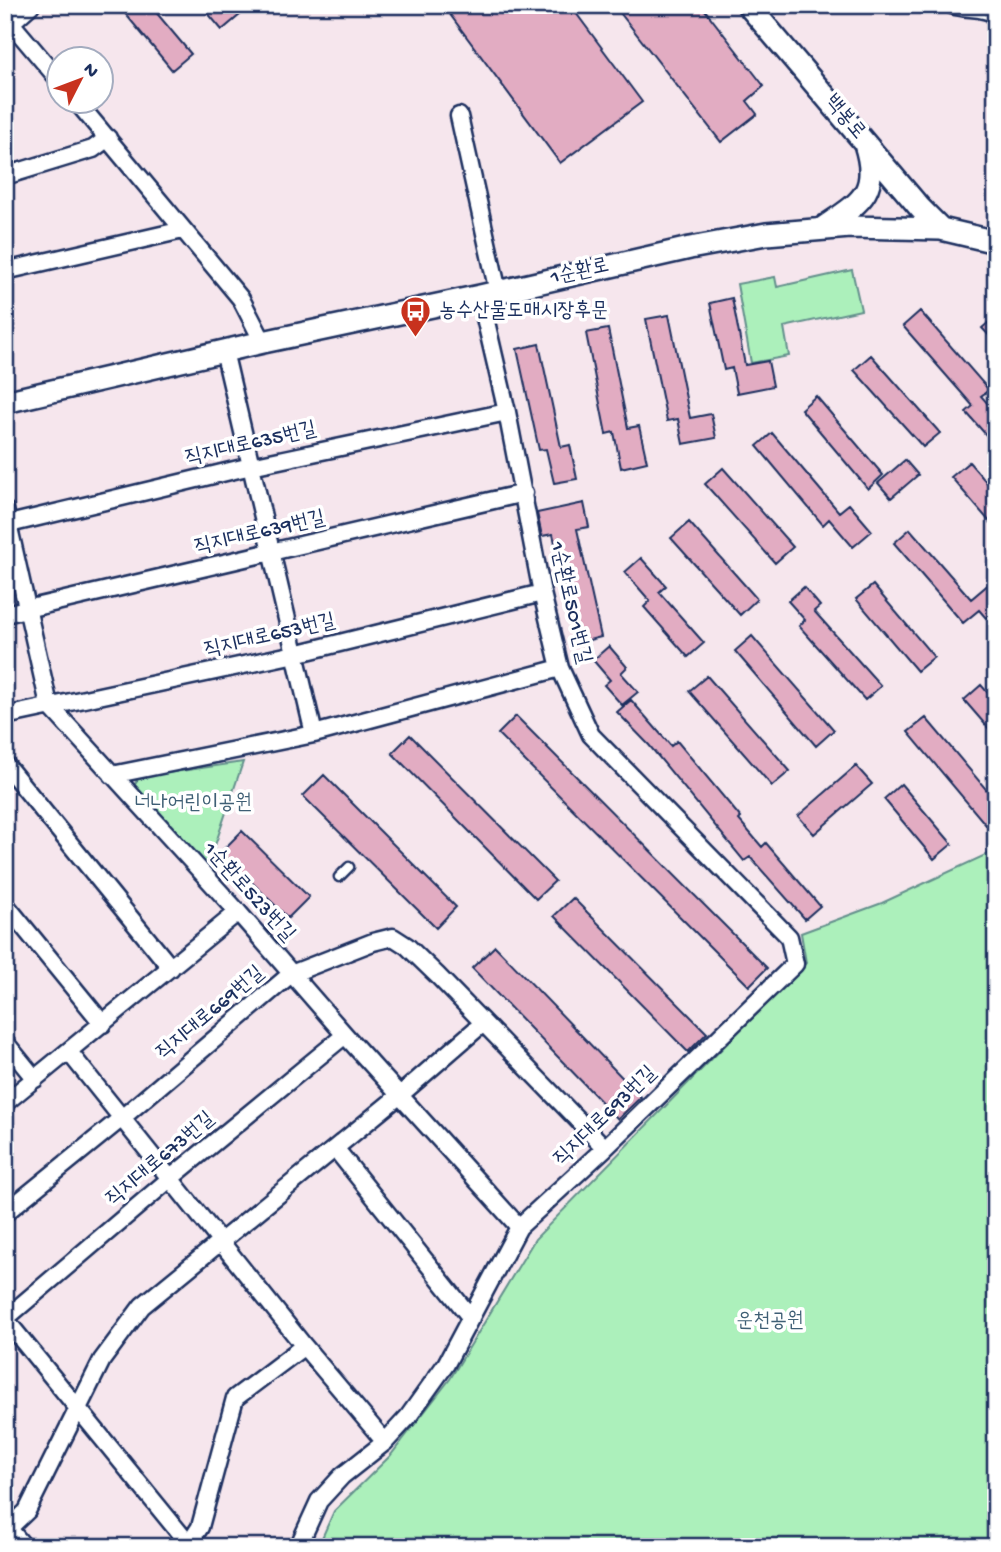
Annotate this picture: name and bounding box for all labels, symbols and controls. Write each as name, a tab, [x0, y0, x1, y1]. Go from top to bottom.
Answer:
north arrow	[46, 46, 116, 116]
text: N	[77, 59, 103, 83]
street label: 백봉로	[818, 91, 870, 145]
street label: 1순환로	[547, 253, 612, 292]
bus stop icon: 농수산물도매시장후문	[399, 295, 433, 339]
place label: 농수산물도매시장후문	[439, 299, 608, 325]
street label: 직지대로635번길	[183, 418, 319, 472]
street label: 직지대로639번길	[192, 507, 328, 561]
street label: 1순환로501번길	[543, 538, 596, 667]
street label: 직지대로653번길	[202, 610, 338, 664]
park label: 너나어린이공원	[134, 792, 252, 817]
street label: 1순환로523번길	[196, 837, 300, 948]
street label: 직지대로669번길	[152, 962, 270, 1066]
street label: 직지대로693번길	[549, 1062, 663, 1172]
street label: 직지대로673번길	[102, 1107, 220, 1213]
park label: 운천공원	[736, 1310, 804, 1335]

